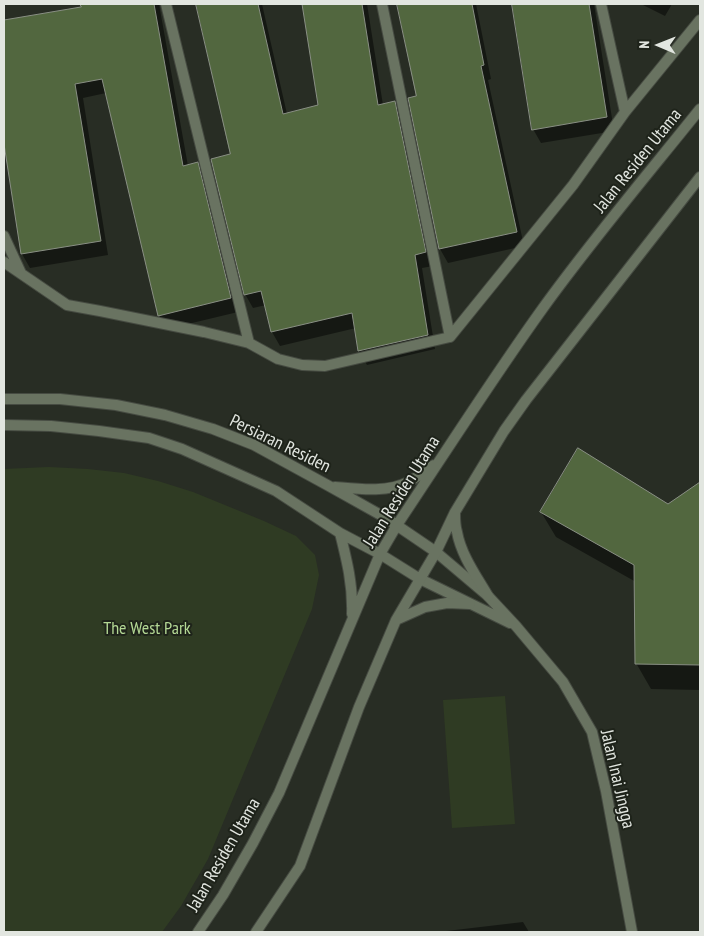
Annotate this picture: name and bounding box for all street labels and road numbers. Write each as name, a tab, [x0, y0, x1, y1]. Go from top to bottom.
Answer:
street label: Jalan Residen Utama	[590, 105, 686, 217]
street label: Persiaran Residen	[226, 410, 334, 478]
street label: Jalan Residen Utama	[359, 432, 445, 552]
street label: Jalan Inai Jingga	[595, 728, 639, 830]
street label: Jalan Residen Utama	[183, 794, 265, 916]

